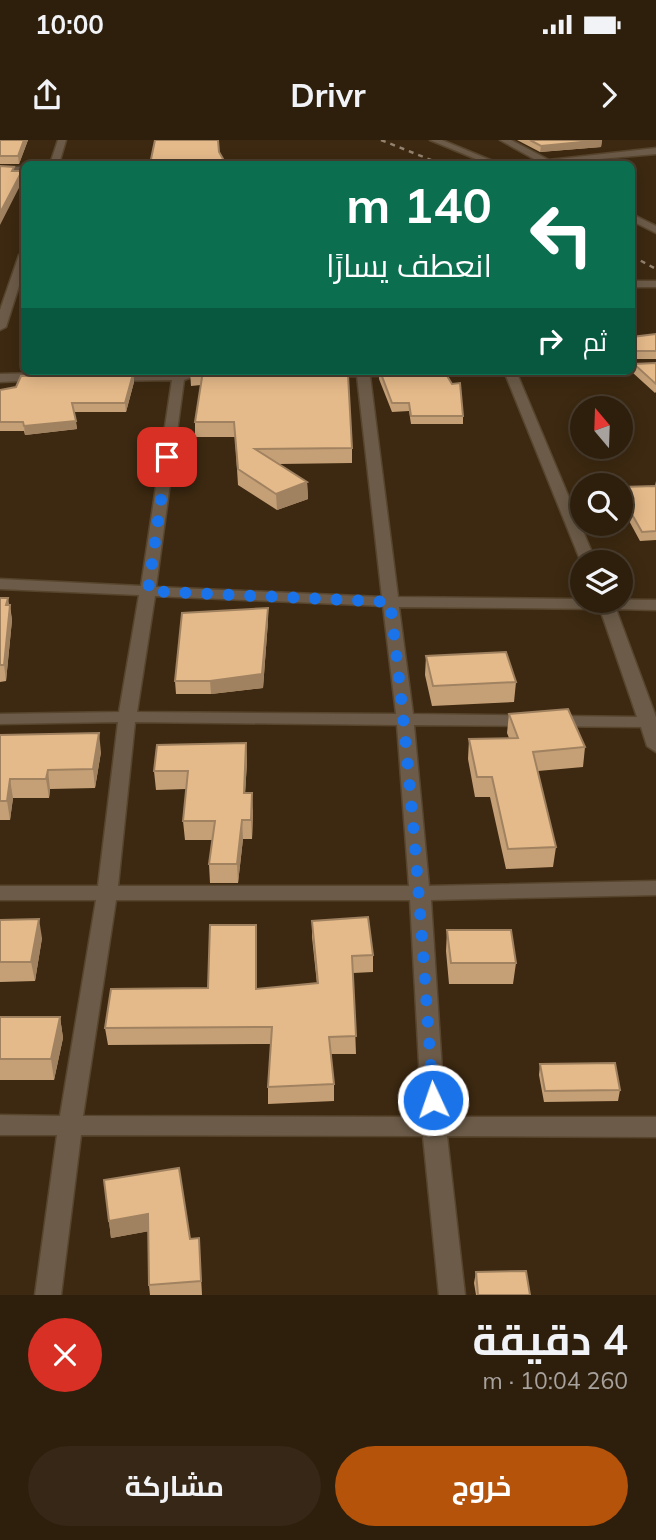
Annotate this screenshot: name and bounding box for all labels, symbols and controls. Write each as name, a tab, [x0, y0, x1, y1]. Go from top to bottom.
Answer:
text: 10:00	[35, 8, 104, 41]
text: Drivr	[290, 75, 366, 115]
icon: share	[28, 76, 66, 114]
icon: forward	[590, 76, 628, 114]
text: 140 m	[346, 174, 492, 235]
icon: left	[516, 189, 607, 280]
text: انعطف يسارًا	[326, 245, 492, 285]
icon: right	[531, 322, 569, 360]
text: ثم	[583, 325, 607, 358]
north arrow	[570, 396, 634, 458]
map controls	[570, 396, 633, 613]
pin	[137, 427, 197, 487]
icon: arrive	[148, 438, 186, 476]
button: search	[570, 473, 633, 536]
button: layers	[570, 550, 633, 613]
position arrow	[396, 1063, 470, 1137]
text: 4 دقيقة	[473, 1313, 628, 1366]
button: close	[28, 1318, 102, 1392]
text: 260 m · 10:04	[483, 1366, 628, 1395]
button: مشاركة	[28, 1446, 321, 1526]
button: خروج	[335, 1446, 628, 1526]

